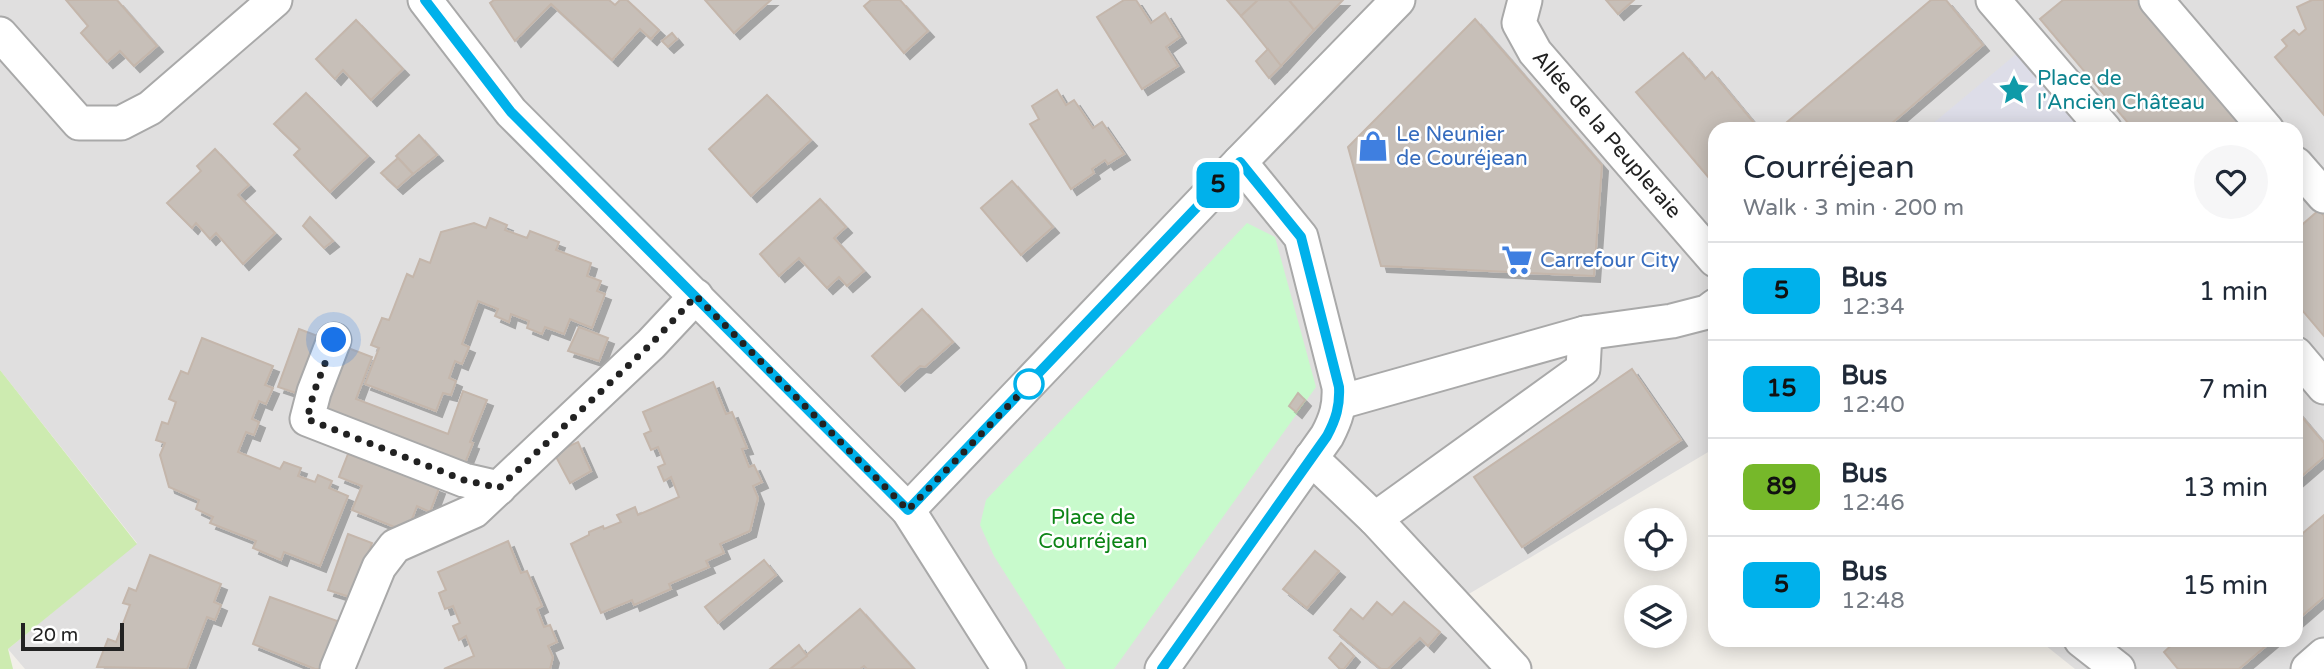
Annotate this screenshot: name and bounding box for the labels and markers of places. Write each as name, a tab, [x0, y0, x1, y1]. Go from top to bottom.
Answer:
place label: Place de l'Ancien Château	[2037, 66, 2205, 115]
place icon: Place de l'Ancien Château	[1997, 73, 2031, 107]
place label: Le Neunier de Couréjean	[1396, 122, 1528, 171]
shop icon: Le Neunier de Couréjean	[1356, 129, 1390, 163]
supermarket icon: Carrefour City	[1500, 243, 1534, 277]
place label: Carrefour City	[1540, 248, 1680, 273]
unlabelled marker	[1014, 369, 1044, 399]

